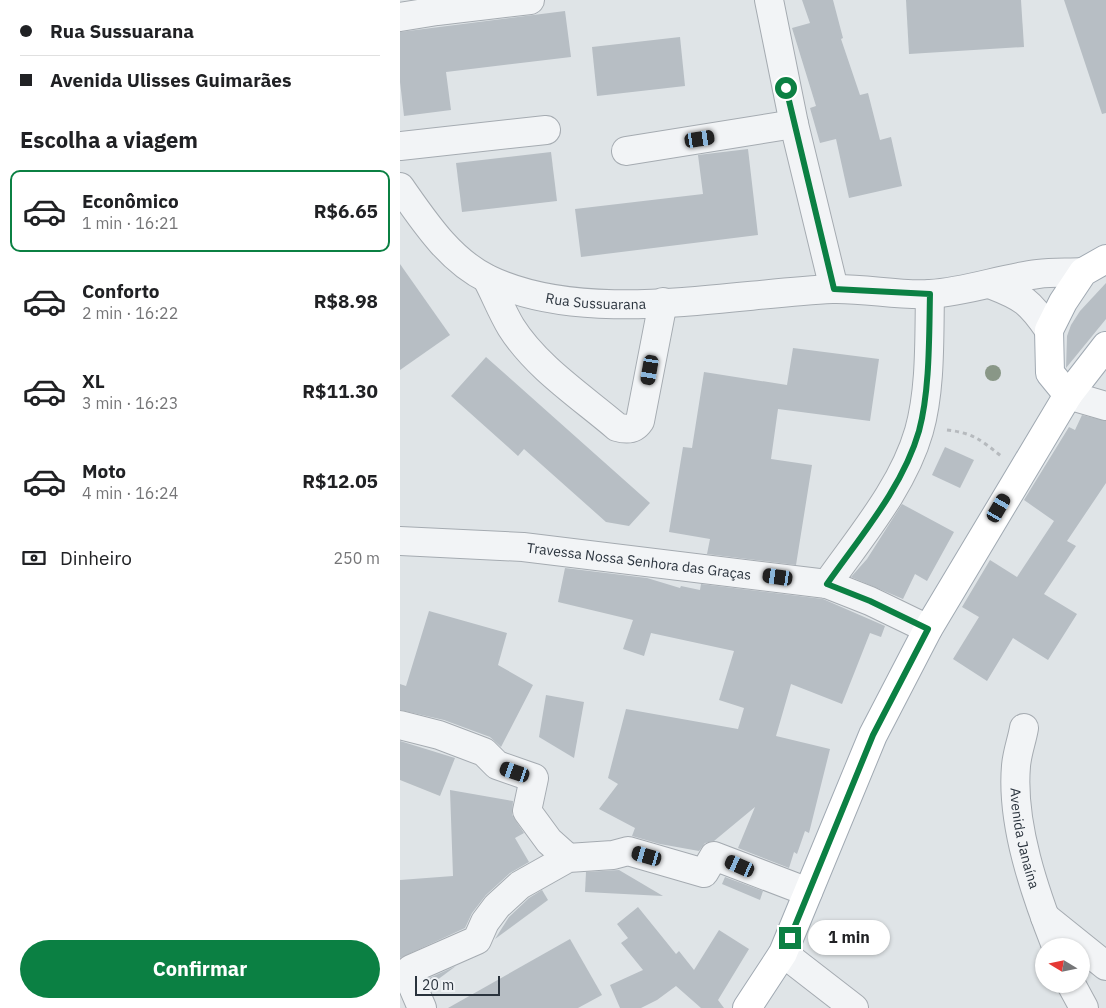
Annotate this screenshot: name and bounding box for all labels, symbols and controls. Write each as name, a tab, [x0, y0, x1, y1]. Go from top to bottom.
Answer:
text: Rua Sussuarana	[50, 19, 194, 43]
text: Avenida Ulisses Guimarães	[50, 68, 292, 92]
route start	[775, 77, 797, 99]
text: Escolha a viagem	[20, 125, 198, 154]
car	[684, 129, 715, 149]
icon: car	[22, 189, 67, 234]
text: Econômico	[82, 189, 179, 213]
text: R$6.65	[314, 199, 378, 223]
text: 1 min · 16:21	[82, 213, 178, 233]
icon: car	[22, 279, 67, 324]
text: Conforto	[82, 279, 160, 303]
text: R$8.98	[314, 289, 378, 313]
street label: Rua Sussuarana	[544, 289, 647, 313]
text: 2 min · 16:22	[82, 303, 178, 323]
car	[640, 354, 659, 386]
icon: car	[22, 369, 67, 414]
text: XL	[82, 369, 105, 393]
text: R$11.30	[302, 379, 378, 403]
text: 3 min · 16:23	[82, 393, 178, 413]
icon: car	[22, 459, 67, 504]
text: Moto	[82, 459, 126, 483]
text: R$12.05	[302, 469, 378, 493]
text: 4 min · 16:24	[82, 483, 178, 503]
car	[985, 491, 1012, 525]
street label: Travessa Nossa Senhora das Graças	[526, 539, 752, 584]
icon: cash	[20, 544, 48, 572]
text: Dinheiro	[60, 546, 132, 570]
text: 250 m	[333, 548, 380, 568]
car	[762, 567, 793, 587]
car	[498, 760, 531, 784]
street label: Avenida Janaína	[1006, 787, 1044, 891]
car	[630, 845, 663, 867]
car	[723, 853, 756, 879]
callout: 1 min	[808, 920, 890, 956]
route end	[779, 927, 801, 949]
text: 1 min	[828, 927, 870, 947]
north arrow	[1035, 938, 1090, 992]
map controls	[1035, 938, 1090, 993]
button: Confirmar	[20, 940, 380, 998]
scale bar	[415, 973, 500, 996]
text: 20 m	[422, 976, 454, 994]

